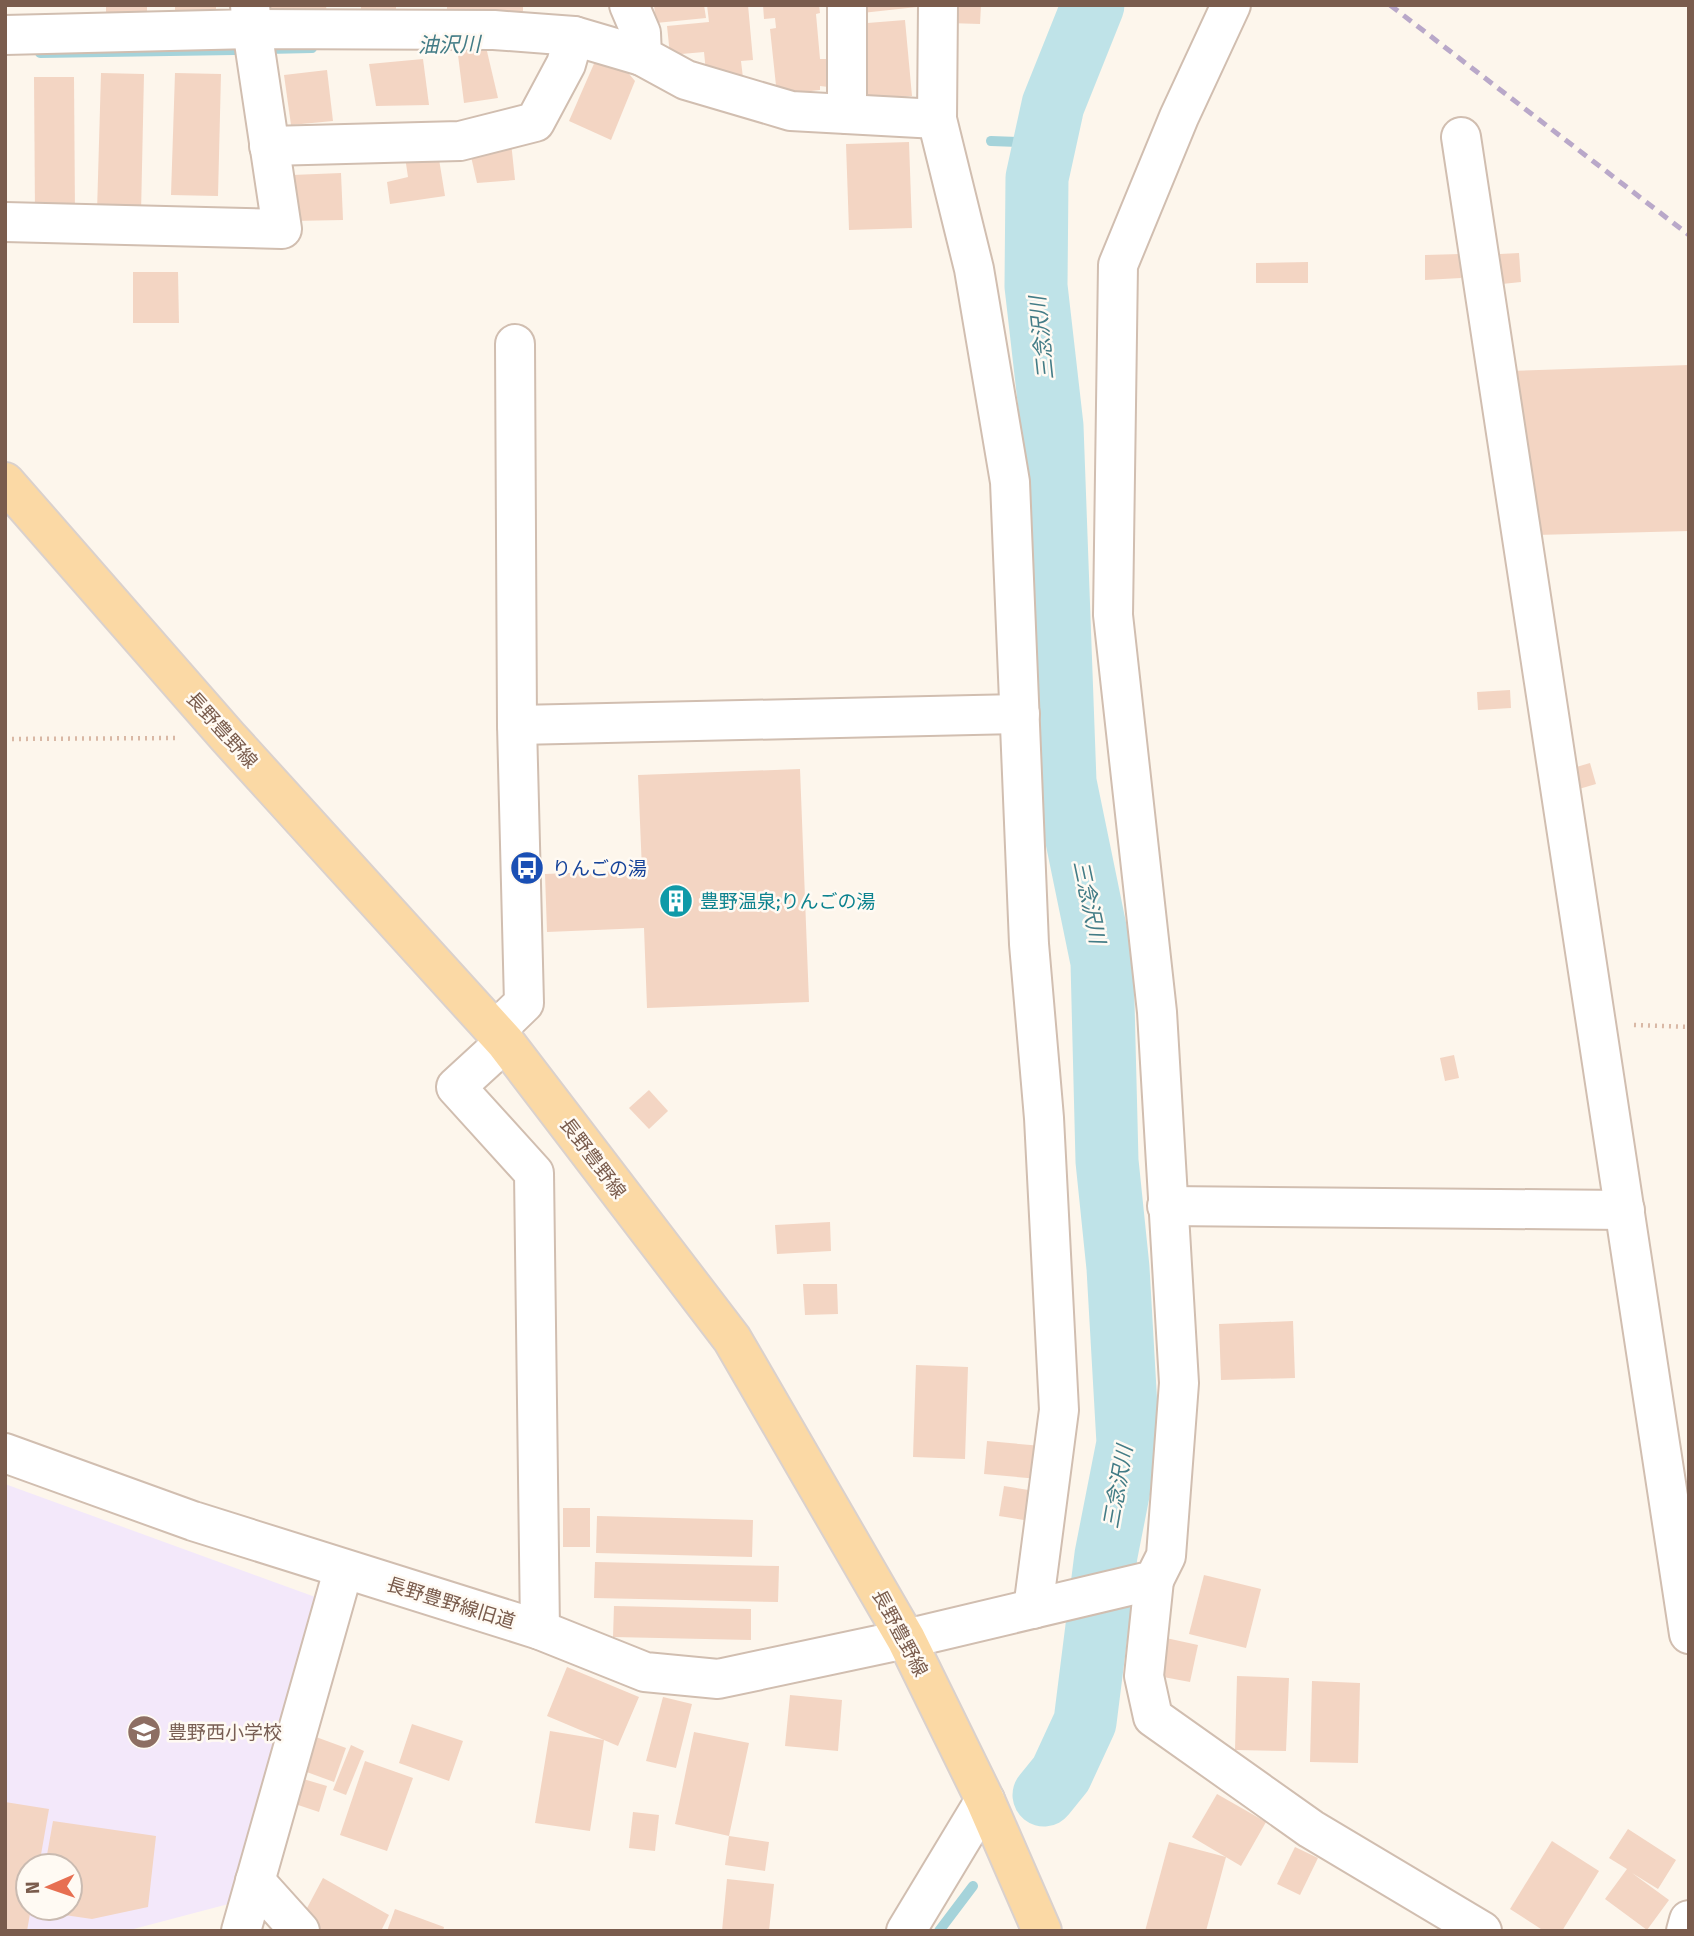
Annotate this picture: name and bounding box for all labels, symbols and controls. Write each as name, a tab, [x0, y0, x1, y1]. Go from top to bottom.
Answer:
water label: 油沢川	[417, 31, 483, 59]
water label: 三念沢川	[1024, 293, 1059, 381]
street label: 長野豊野線	[182, 687, 262, 773]
bus stop icon: りんごの湯	[508, 849, 546, 887]
place label: りんごの湯	[552, 857, 647, 880]
water label: 三念沢川	[1068, 858, 1111, 948]
building icon: 豊野温泉;りんごの湯	[657, 882, 695, 920]
place label: 豊野温泉;りんごの湯	[700, 890, 876, 913]
street label: 長野豊野線	[555, 1113, 631, 1203]
water label: 三念沢川	[1098, 1441, 1138, 1531]
street label: 長野豊野線旧道	[384, 1573, 518, 1633]
street label: 長野豊野線	[868, 1586, 932, 1680]
school or university icon: 豊野西小学校	[125, 1713, 163, 1751]
place label: 豊野西小学校	[168, 1721, 282, 1744]
north arrow	[14, 1852, 84, 1922]
text: N	[21, 1881, 44, 1894]

